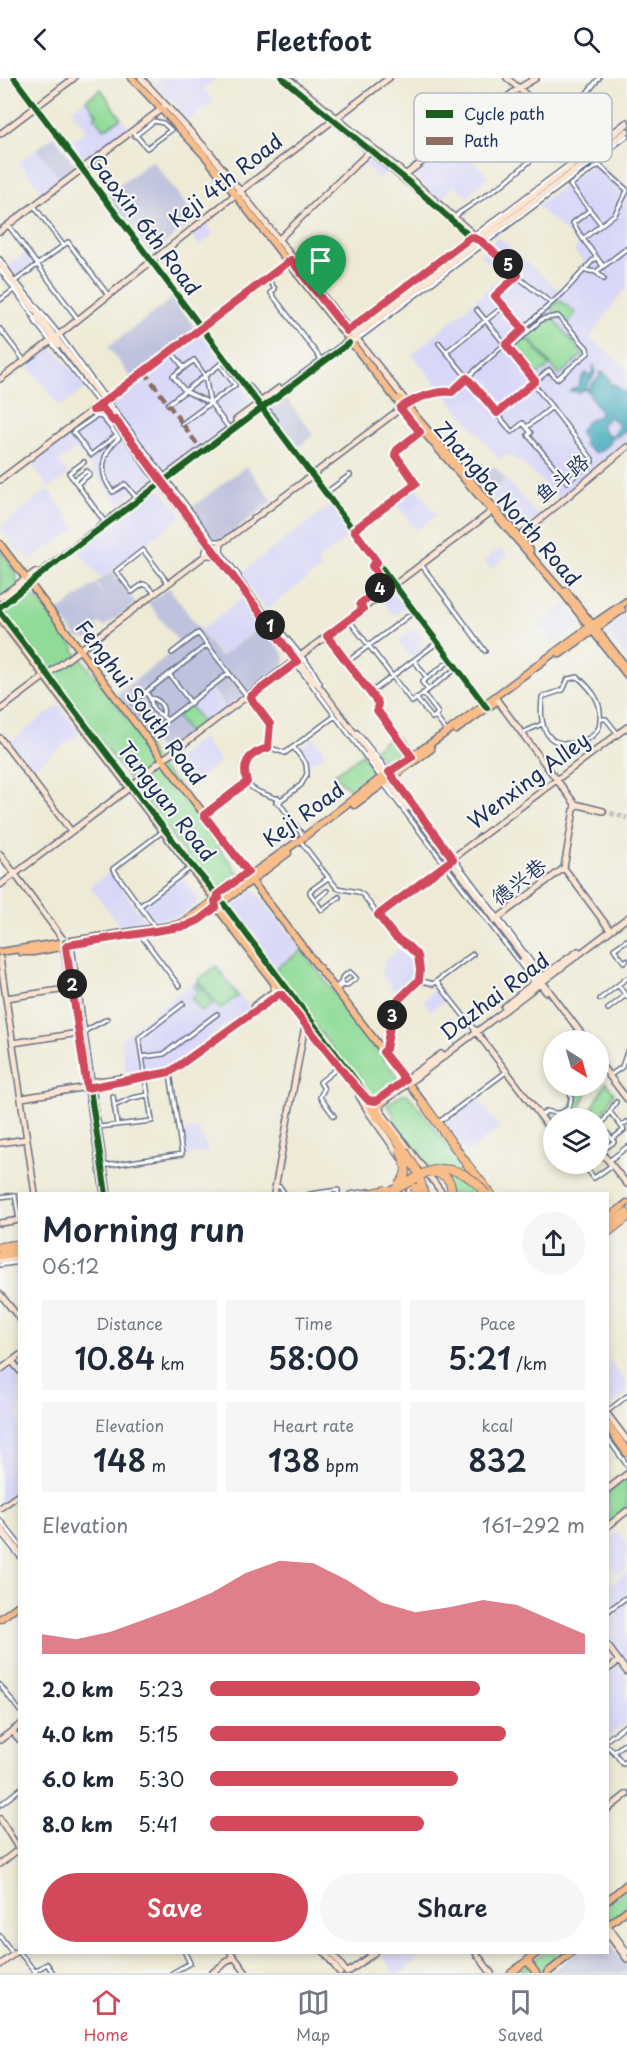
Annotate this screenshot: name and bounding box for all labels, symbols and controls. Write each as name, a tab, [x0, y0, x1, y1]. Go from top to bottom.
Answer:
text: Fleetfoot	[255, 19, 372, 60]
icon: back	[24, 23, 57, 56]
icon: search	[570, 23, 603, 56]
legend	[414, 93, 612, 162]
text: Cycle path	[464, 101, 545, 125]
street label: Keji 4th Road	[161, 124, 289, 234]
text: Path	[464, 128, 499, 152]
street label: Gaoxin 6th Road	[81, 146, 210, 302]
pin	[295, 235, 346, 297]
icon: arrive	[304, 244, 337, 277]
pin: 5	[493, 249, 523, 279]
text: 5	[503, 252, 513, 276]
street label: Zhangba North Road	[427, 413, 590, 592]
street label: 鱼斗路	[526, 445, 595, 510]
pin: 4	[365, 573, 395, 603]
text: 4	[375, 576, 385, 600]
pin: 1	[255, 610, 285, 640]
street label: Fenghui South Road	[69, 612, 214, 791]
text: 1	[266, 613, 274, 637]
street label: Wenxing Alley	[460, 723, 595, 836]
street label: Tangyan Road	[110, 734, 225, 868]
street label: Keji Road	[255, 773, 350, 854]
street label: 德兴巷	[483, 849, 553, 912]
street label: Dazhai Road	[432, 944, 555, 1047]
pin: 2	[57, 969, 87, 999]
text: 2	[66, 972, 78, 996]
pin: 3	[377, 1000, 407, 1030]
text: 3	[387, 1003, 397, 1027]
north arrow	[543, 1030, 609, 1096]
map controls	[543, 1030, 609, 1174]
button: layers	[543, 1108, 609, 1174]
text: Morning run	[42, 1203, 245, 1253]
button: share	[522, 1212, 585, 1275]
text: 06:12	[42, 1251, 99, 1281]
text: Distance	[96, 1311, 163, 1335]
text: Time	[295, 1311, 332, 1335]
text: Pace	[479, 1311, 516, 1335]
text: 10.84	[74, 1335, 155, 1380]
text: 58:00	[268, 1335, 359, 1380]
text: 5:21	[448, 1335, 511, 1380]
text: km	[155, 1351, 185, 1375]
text: /km	[511, 1351, 547, 1375]
text: Elevation	[95, 1413, 164, 1437]
text: Heart rate	[273, 1413, 354, 1437]
text: kcal	[482, 1413, 513, 1437]
text: 148	[93, 1437, 146, 1482]
text: 138	[268, 1437, 321, 1482]
text: 832	[468, 1437, 527, 1482]
text: m	[146, 1453, 166, 1477]
text: bpm	[321, 1453, 359, 1477]
text: Elevation	[42, 1510, 128, 1540]
text: 161–292 m	[482, 1510, 585, 1540]
text: 2.0 km	[42, 1674, 114, 1704]
text: 5:23	[138, 1674, 184, 1704]
text: 4.0 km	[42, 1719, 114, 1749]
text: 5:15	[138, 1719, 178, 1749]
text: 6.0 km	[42, 1764, 114, 1794]
text: 5:30	[138, 1764, 184, 1794]
text: 8.0 km	[42, 1809, 113, 1839]
text: 5:41	[138, 1809, 178, 1839]
button: Save	[42, 1873, 308, 1942]
button: Share	[320, 1873, 585, 1942]
tab: Home	[84, 1986, 128, 2046]
tab: Map	[296, 1986, 330, 2046]
tab: Saved	[498, 1986, 543, 2046]

